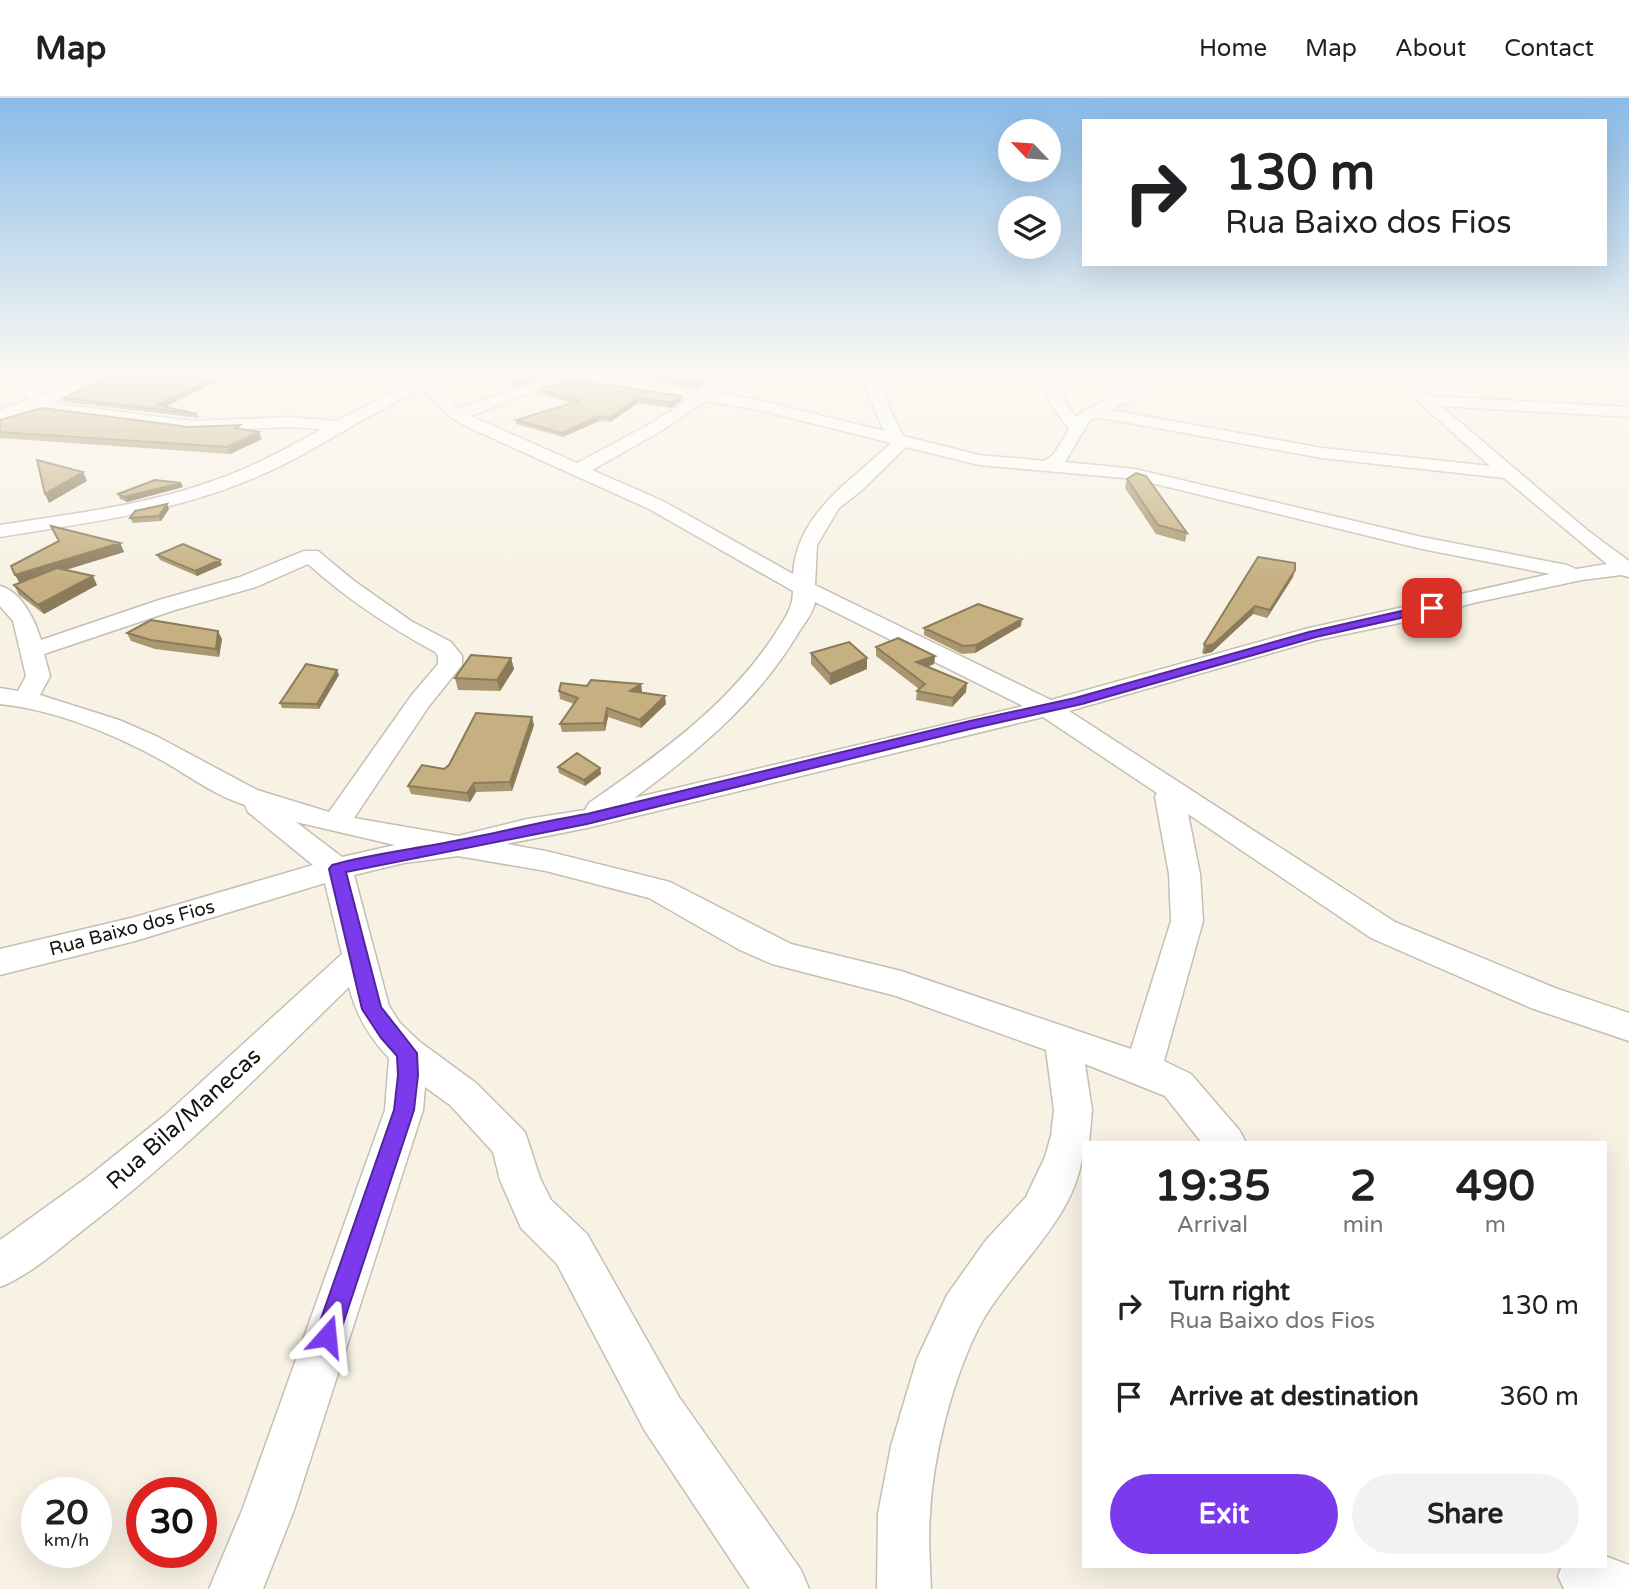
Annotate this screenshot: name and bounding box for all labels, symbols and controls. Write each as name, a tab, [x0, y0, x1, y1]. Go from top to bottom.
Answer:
text: Map	[35, 29, 106, 68]
text: Home	[1199, 34, 1267, 63]
text: Map	[1305, 34, 1357, 63]
text: About	[1395, 34, 1466, 63]
text: Contact	[1504, 34, 1594, 63]
north arrow	[998, 119, 1060, 182]
map controls	[998, 119, 1061, 259]
text: 130 m	[1225, 144, 1375, 203]
icon: right	[1110, 147, 1201, 238]
button: layers	[998, 196, 1061, 259]
text: Rua Baixo dos Fios	[1225, 204, 1512, 242]
pin	[1402, 578, 1462, 638]
icon: arrive	[1413, 589, 1451, 627]
street label: Rua Baixo dos Fios	[47, 895, 217, 961]
street label: Rua Bila/Manecas	[101, 1042, 267, 1196]
text: 19:35	[1154, 1161, 1271, 1212]
text: 2	[1350, 1161, 1376, 1212]
text: 490	[1456, 1161, 1535, 1212]
text: Arrival	[1177, 1211, 1248, 1239]
text: min	[1343, 1211, 1384, 1239]
text: m	[1485, 1211, 1506, 1239]
text: Turn right	[1169, 1276, 1290, 1307]
icon: right	[1110, 1287, 1148, 1325]
text: 130 m	[1499, 1290, 1579, 1321]
position arrow	[290, 1299, 364, 1373]
text: Rua Baixo dos Fios	[1169, 1307, 1375, 1335]
icon: arrive	[1110, 1378, 1148, 1416]
text: Arrive at destination	[1169, 1381, 1419, 1412]
text: 360 m	[1499, 1381, 1579, 1412]
button: Exit	[1110, 1474, 1338, 1554]
button: Share	[1352, 1474, 1579, 1554]
speed limit sign: 30	[126, 1477, 217, 1568]
text: 20	[45, 1492, 88, 1534]
text: km/h	[44, 1529, 89, 1551]

